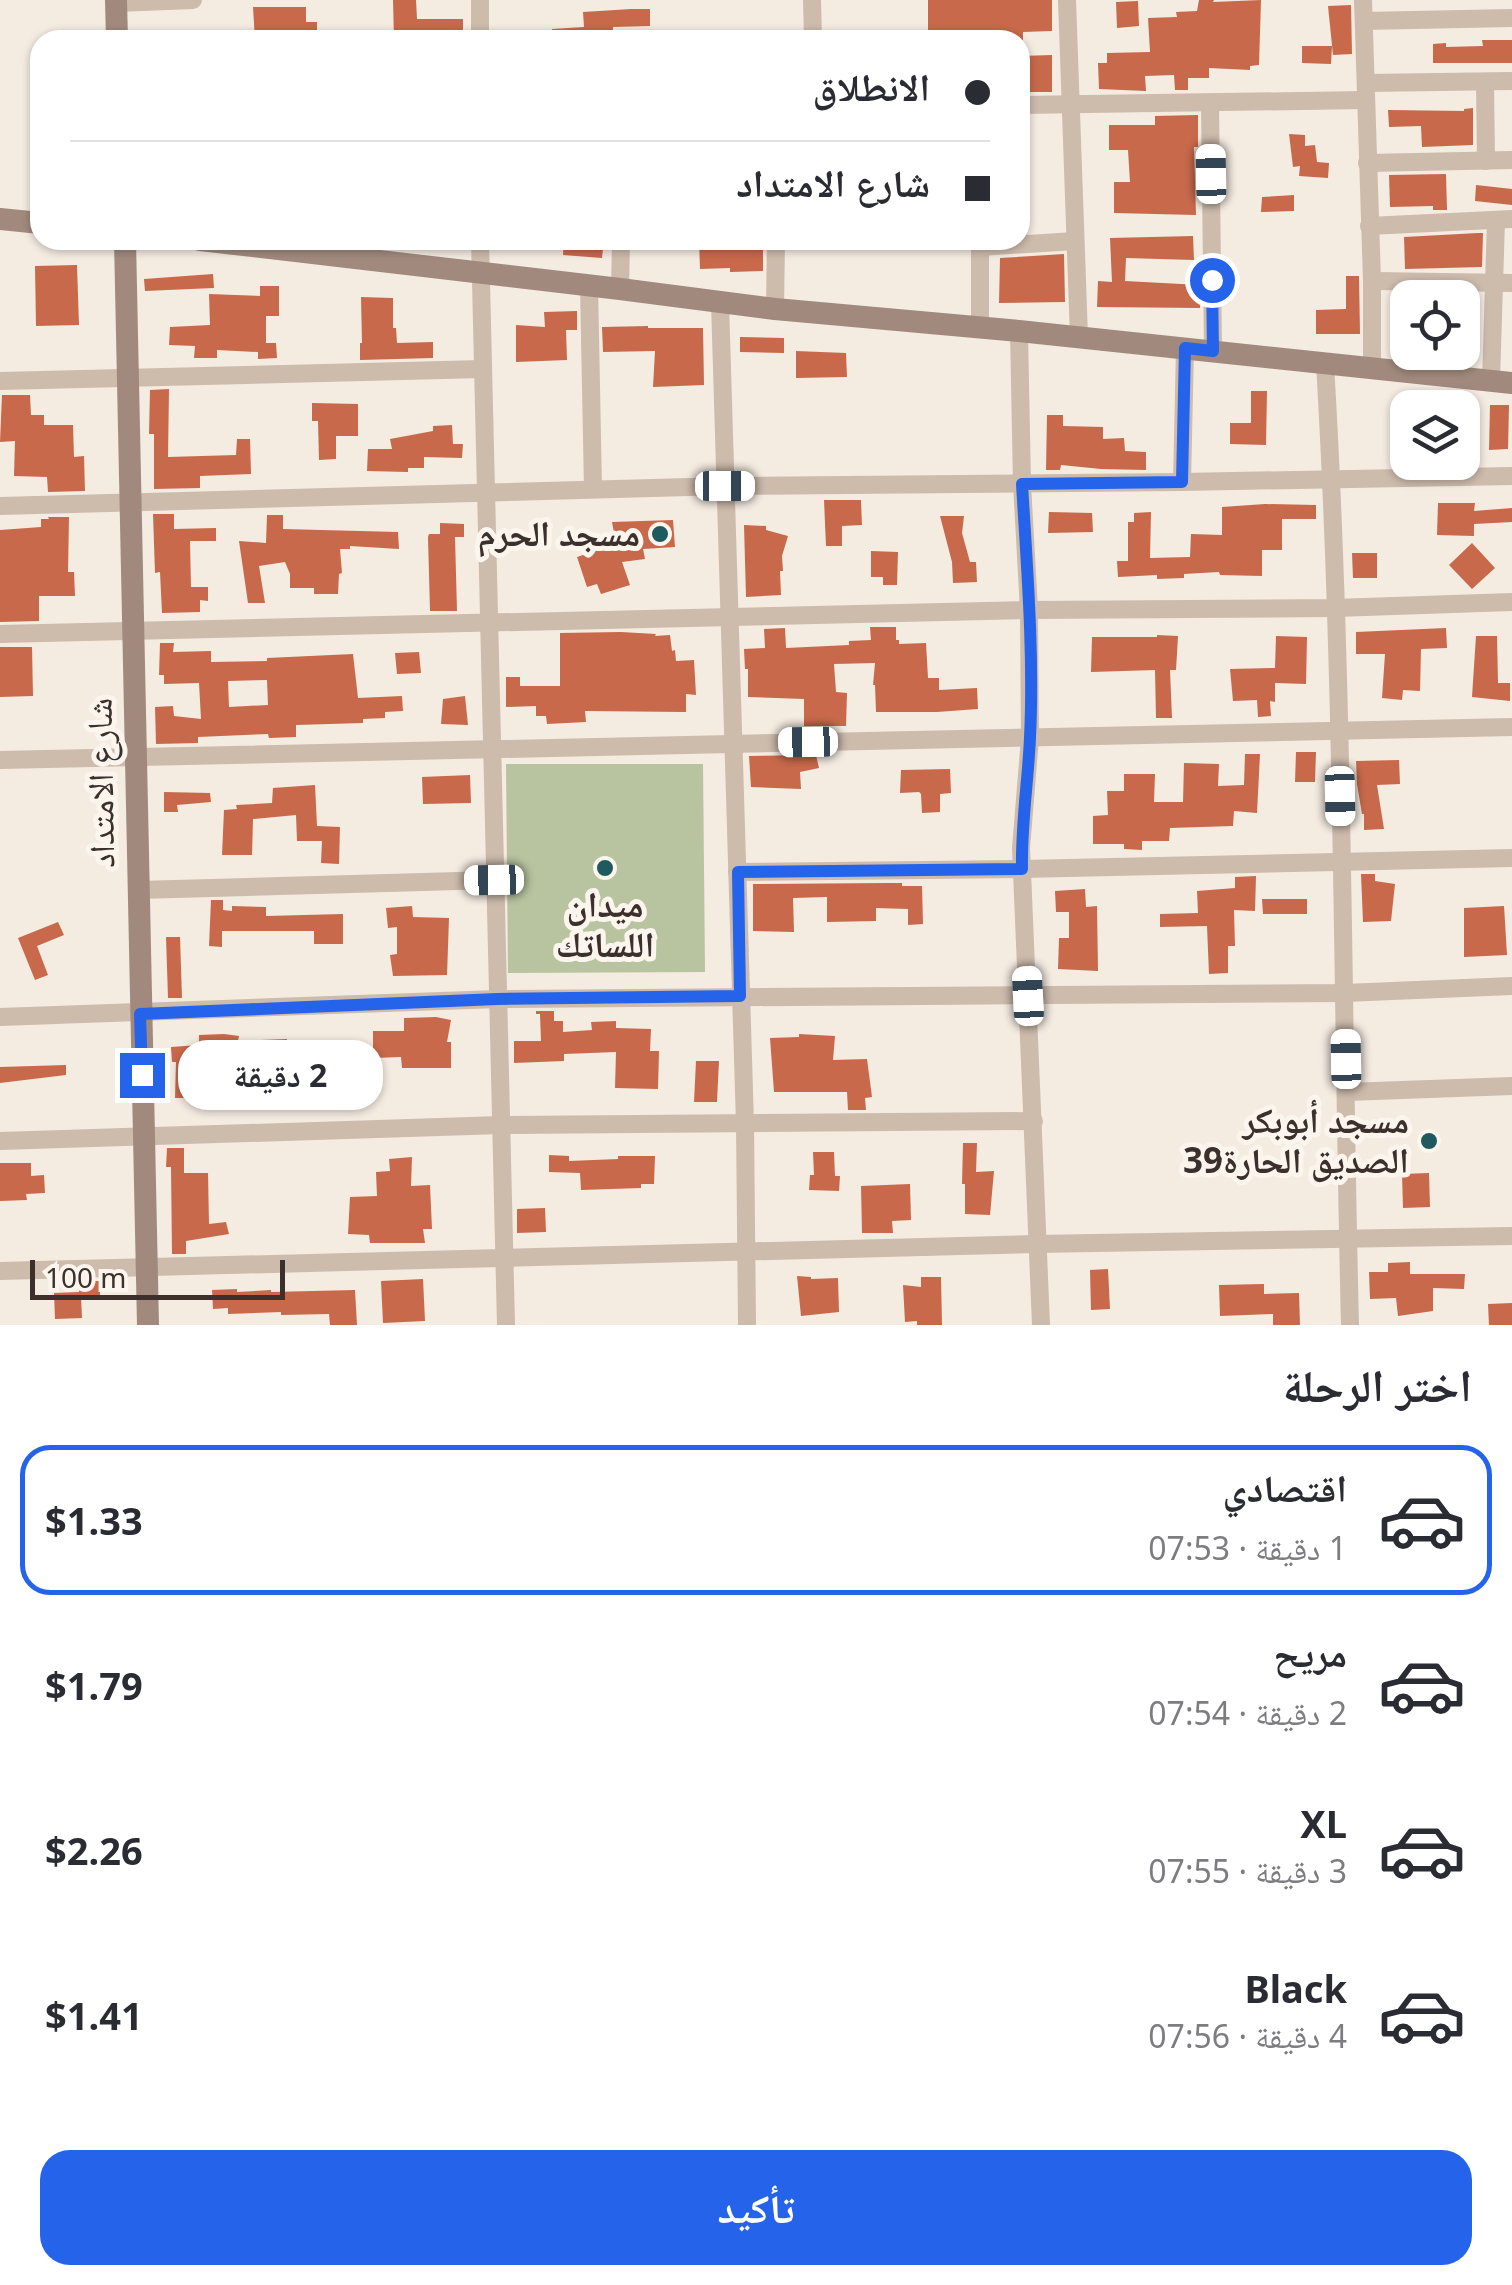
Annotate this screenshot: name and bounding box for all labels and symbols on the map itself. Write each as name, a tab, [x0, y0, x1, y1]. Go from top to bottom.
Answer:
car	[1195, 144, 1227, 204]
route start	[1190, 258, 1235, 303]
car	[695, 471, 755, 501]
place label: مسجد الحرم	[478, 509, 640, 558]
marker: مسجد الحرم	[649, 523, 671, 545]
street label: شارع الامتداد	[75, 698, 124, 868]
car	[778, 726, 838, 758]
car	[1324, 766, 1356, 826]
marker: ميدان اللساتك	[594, 857, 616, 879]
car	[464, 864, 524, 896]
place label: ميدان اللساتك	[556, 880, 654, 967]
car	[1011, 965, 1045, 1027]
car	[1330, 1029, 1362, 1089]
callout: 2 دقيقة	[177, 1040, 382, 1110]
route end	[120, 1053, 165, 1098]
place label: مسجد أبوبكر الصديق الحارة39	[1183, 1096, 1409, 1183]
marker: مسجد أبوبكر الصديق الحارة39	[1418, 1130, 1440, 1152]
scale bar	[30, 1255, 285, 1300]

